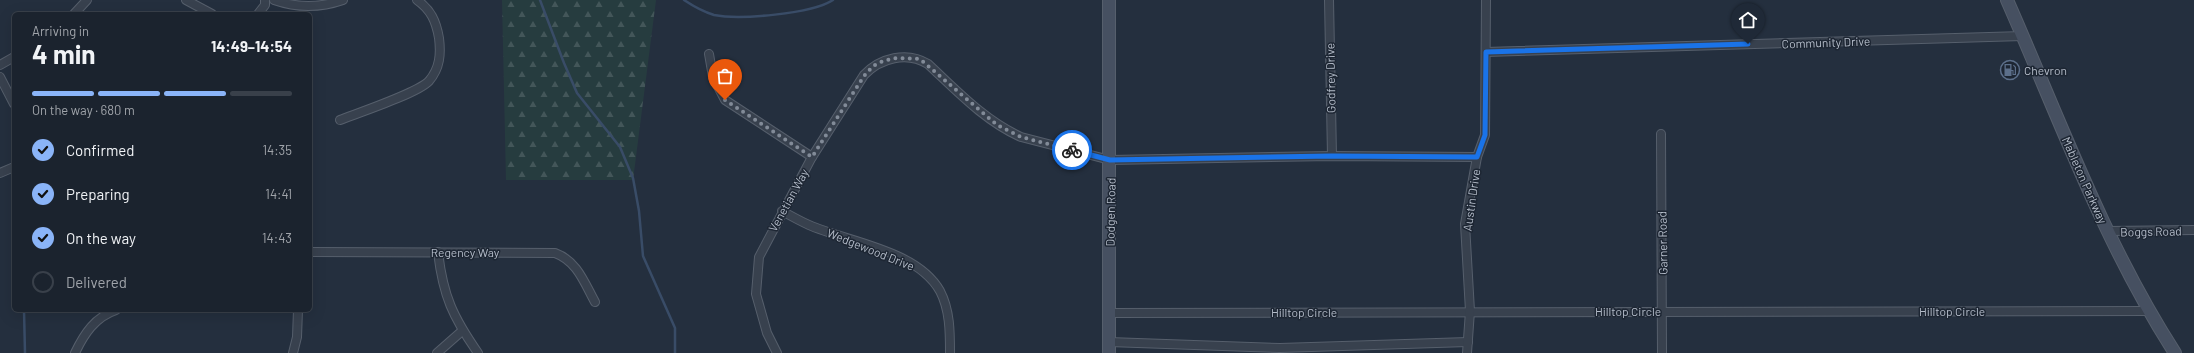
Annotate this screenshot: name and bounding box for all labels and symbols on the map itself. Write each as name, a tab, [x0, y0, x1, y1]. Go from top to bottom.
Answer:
pin	[1731, 3, 1765, 44]
street label: Community Drive	[1781, 33, 1871, 51]
street label: Godfrey Drive	[1322, 43, 1338, 113]
pin	[708, 59, 742, 100]
fuel station icon: Chevron	[1999, 59, 2021, 81]
place label: Chevron	[2024, 63, 2067, 77]
courier	[1052, 130, 1092, 170]
street label: Mableton Parkway	[2060, 134, 2111, 226]
street label: Venetian Way	[765, 166, 811, 234]
street label: Austin Drive	[1460, 168, 1482, 232]
street label: Dodgen Road	[1102, 178, 1118, 246]
street label: Garner Road	[1654, 211, 1670, 275]
street label: Boggs Road	[2120, 223, 2182, 239]
street label: Wedgewood Drive	[825, 225, 917, 273]
street label: Regency Way	[431, 245, 500, 259]
street label: Hilltop Circle	[1595, 304, 1661, 318]
street label: Hilltop Circle	[1919, 304, 1985, 318]
street label: Hilltop Circle	[1271, 305, 1337, 319]

